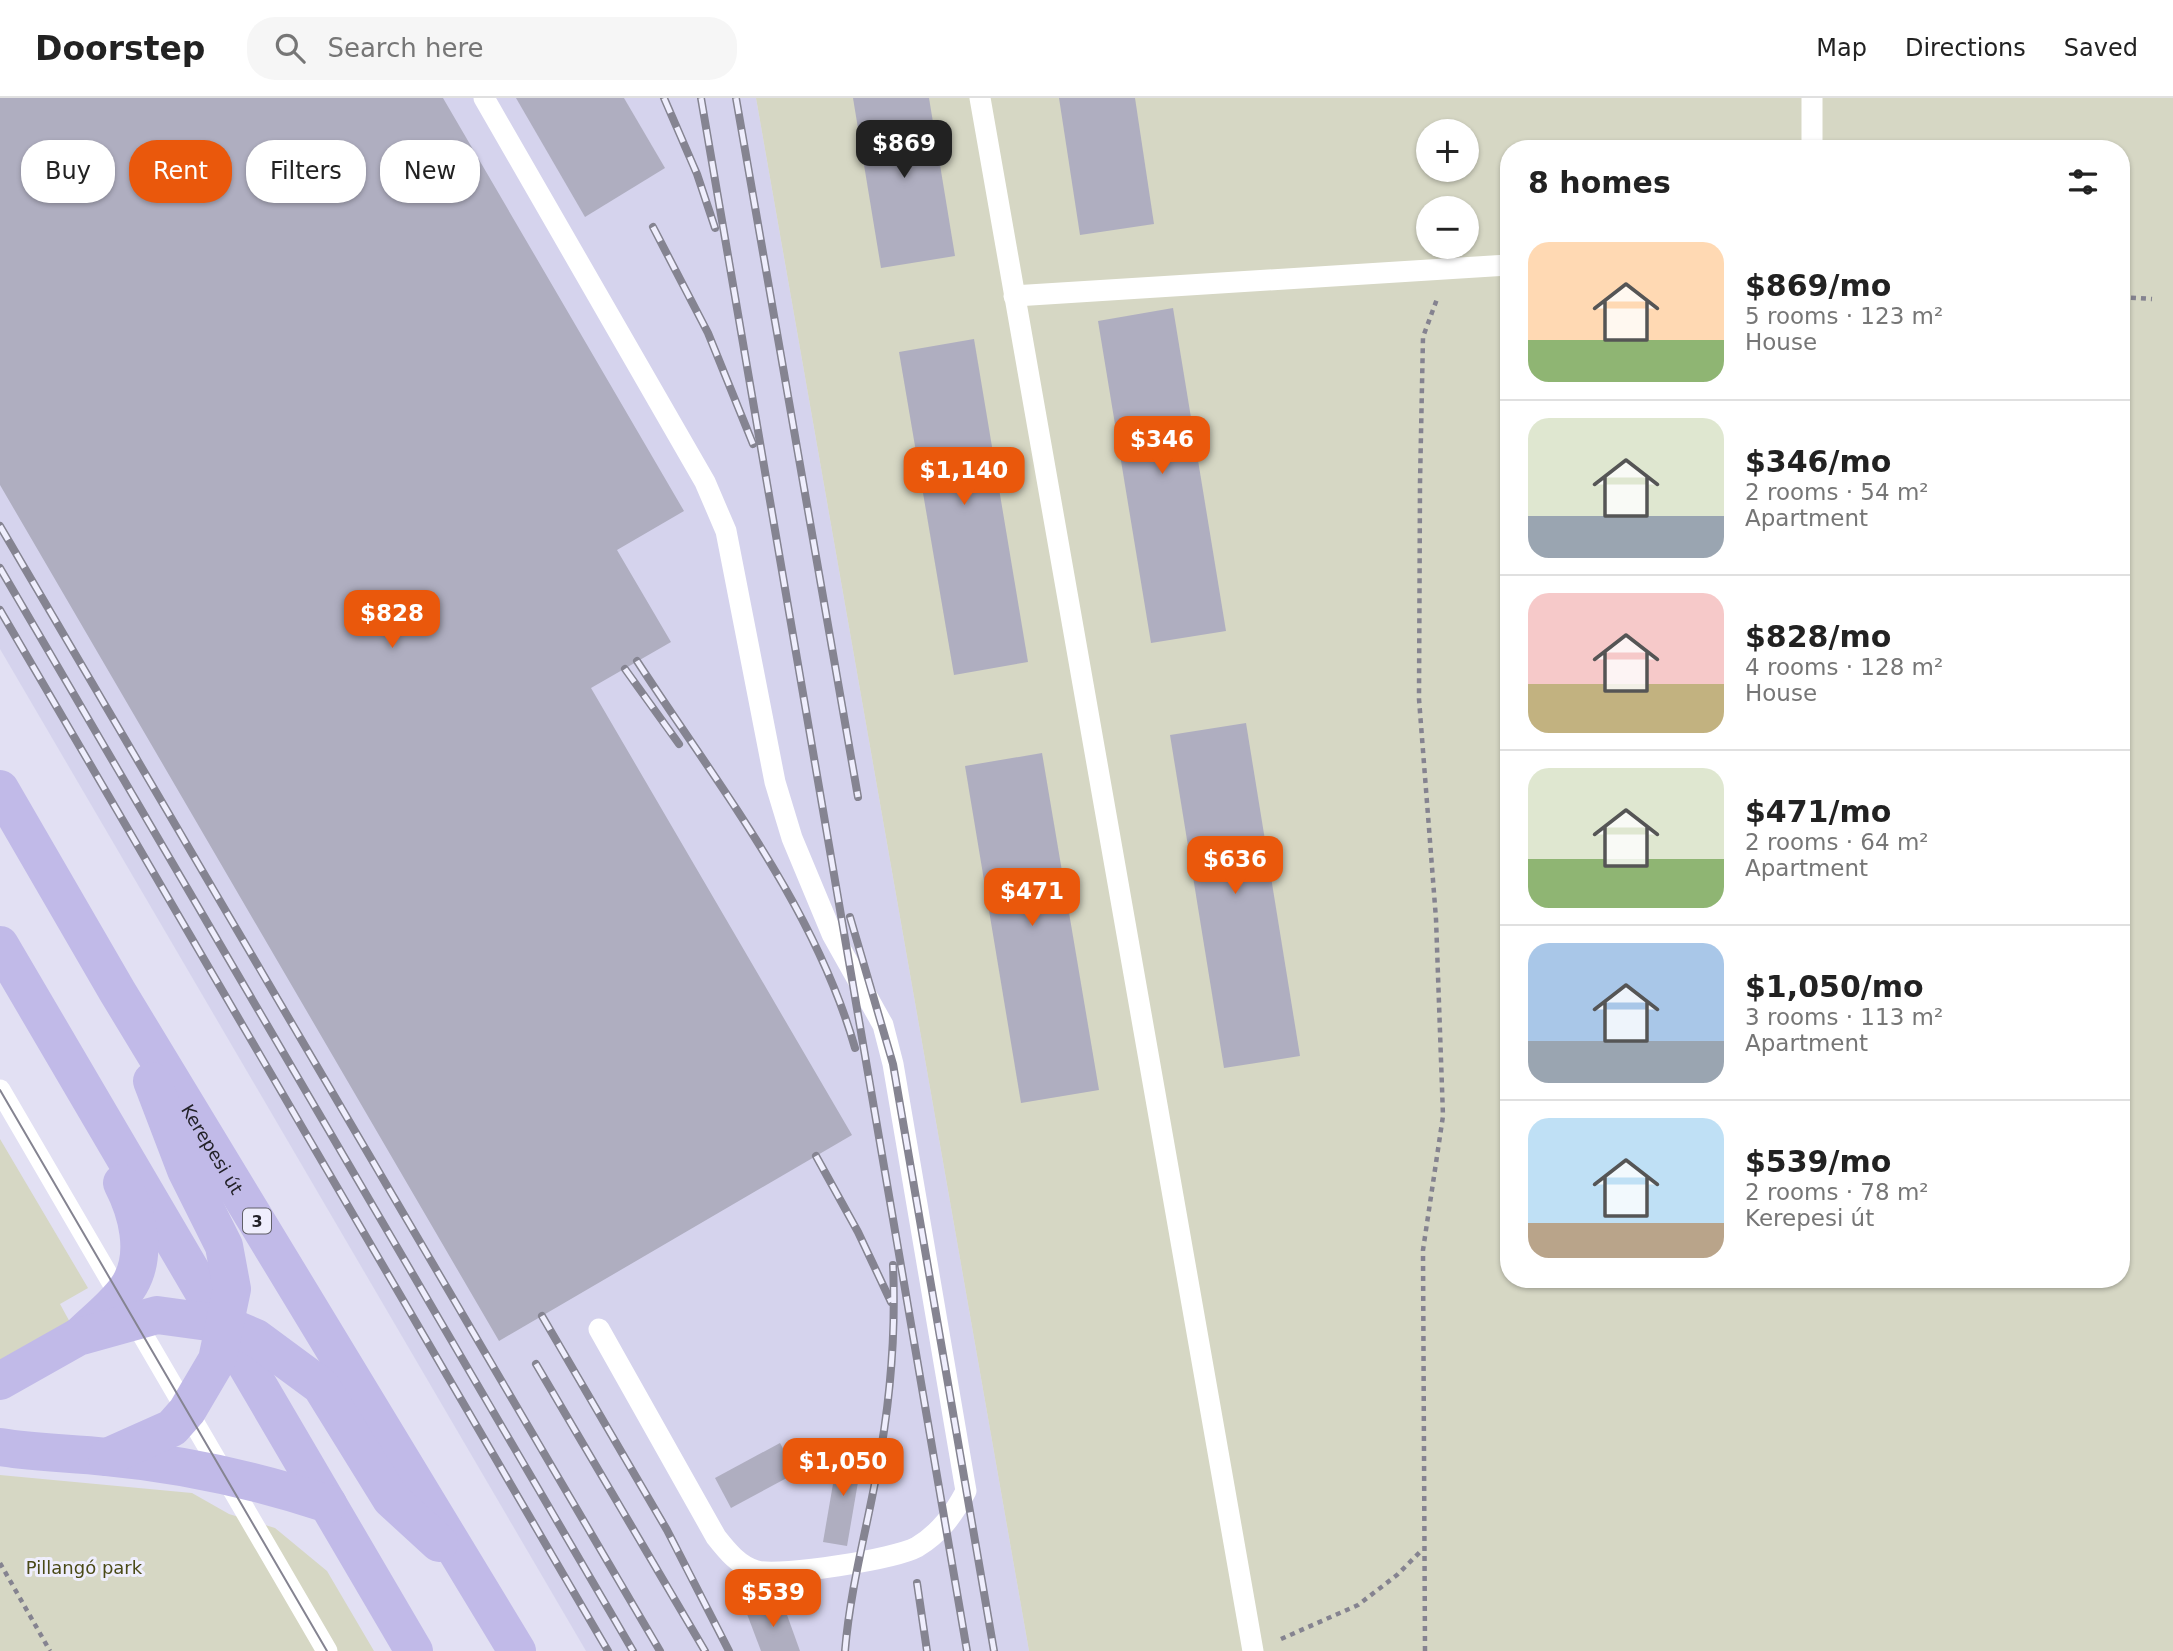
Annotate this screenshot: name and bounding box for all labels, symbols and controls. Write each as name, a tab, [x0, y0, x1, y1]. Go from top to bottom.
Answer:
search box	[247, 17, 737, 80]
text: Doorstep	[35, 29, 205, 68]
icon: search	[271, 29, 309, 67]
text: Search here	[327, 33, 484, 63]
text: Map	[1816, 34, 1867, 62]
text: Directions	[1905, 34, 2026, 62]
text: Saved	[2064, 34, 2138, 62]
map controls	[1416, 119, 1479, 259]
button: +	[1416, 119, 1479, 182]
pin: $869	[863, 120, 945, 180]
text: $869	[872, 130, 936, 156]
chip: Buy	[21, 140, 115, 203]
chip: Rent	[129, 140, 232, 203]
chip: Filters	[246, 140, 366, 203]
chip: New	[380, 140, 480, 203]
icon: filters	[2064, 163, 2102, 201]
text: 8 homes	[1528, 165, 1671, 200]
button: −	[1416, 196, 1479, 259]
text: $869/mo	[1745, 268, 1891, 303]
icon: home	[1584, 270, 1668, 354]
text: 5 rooms · 123 m²	[1745, 303, 1943, 329]
text: House	[1745, 329, 1817, 355]
pin: $346	[1121, 416, 1203, 476]
text: $346	[1130, 426, 1194, 452]
text: $346/mo	[1745, 444, 1891, 479]
icon: home	[1584, 446, 1668, 530]
pin: $1,140	[907, 448, 1021, 507]
text: $1,140	[920, 457, 1008, 483]
text: 2 rooms · 54 m²	[1745, 479, 1929, 505]
text: Apartment	[1745, 505, 1868, 531]
pin: $828	[351, 590, 433, 650]
text: $828	[360, 600, 424, 626]
text: $828/mo	[1745, 619, 1891, 654]
icon: home	[1584, 621, 1668, 705]
text: 4 rooms · 128 m²	[1745, 654, 1943, 680]
text: House	[1745, 680, 1817, 706]
text: $471/mo	[1745, 794, 1891, 829]
icon: home	[1584, 796, 1668, 880]
text: 2 rooms · 64 m²	[1745, 829, 1929, 855]
pin: $636	[1194, 836, 1276, 896]
text: $636	[1203, 846, 1267, 872]
text: Apartment	[1745, 855, 1868, 881]
pin: $471	[991, 868, 1073, 928]
text: $471	[1000, 878, 1064, 904]
text: $1,050/mo	[1745, 969, 1924, 1004]
icon: home	[1584, 971, 1668, 1055]
text: 3 rooms · 113 m²	[1745, 1004, 1943, 1030]
text: Apartment	[1745, 1030, 1868, 1056]
street label: Kerepesi út	[177, 1100, 248, 1198]
text: $539/mo	[1745, 1144, 1891, 1179]
icon: home	[1584, 1146, 1668, 1230]
text: 2 rooms · 78 m²	[1745, 1179, 1929, 1205]
text: Kerepesi út	[1745, 1205, 1874, 1231]
road number: 3	[243, 1208, 271, 1233]
pin: $1,050	[786, 1438, 900, 1498]
text: $1,050	[799, 1448, 887, 1474]
park label: Pillangó park	[26, 1557, 143, 1578]
pin: $539	[732, 1570, 814, 1629]
text: $539	[741, 1579, 805, 1605]

